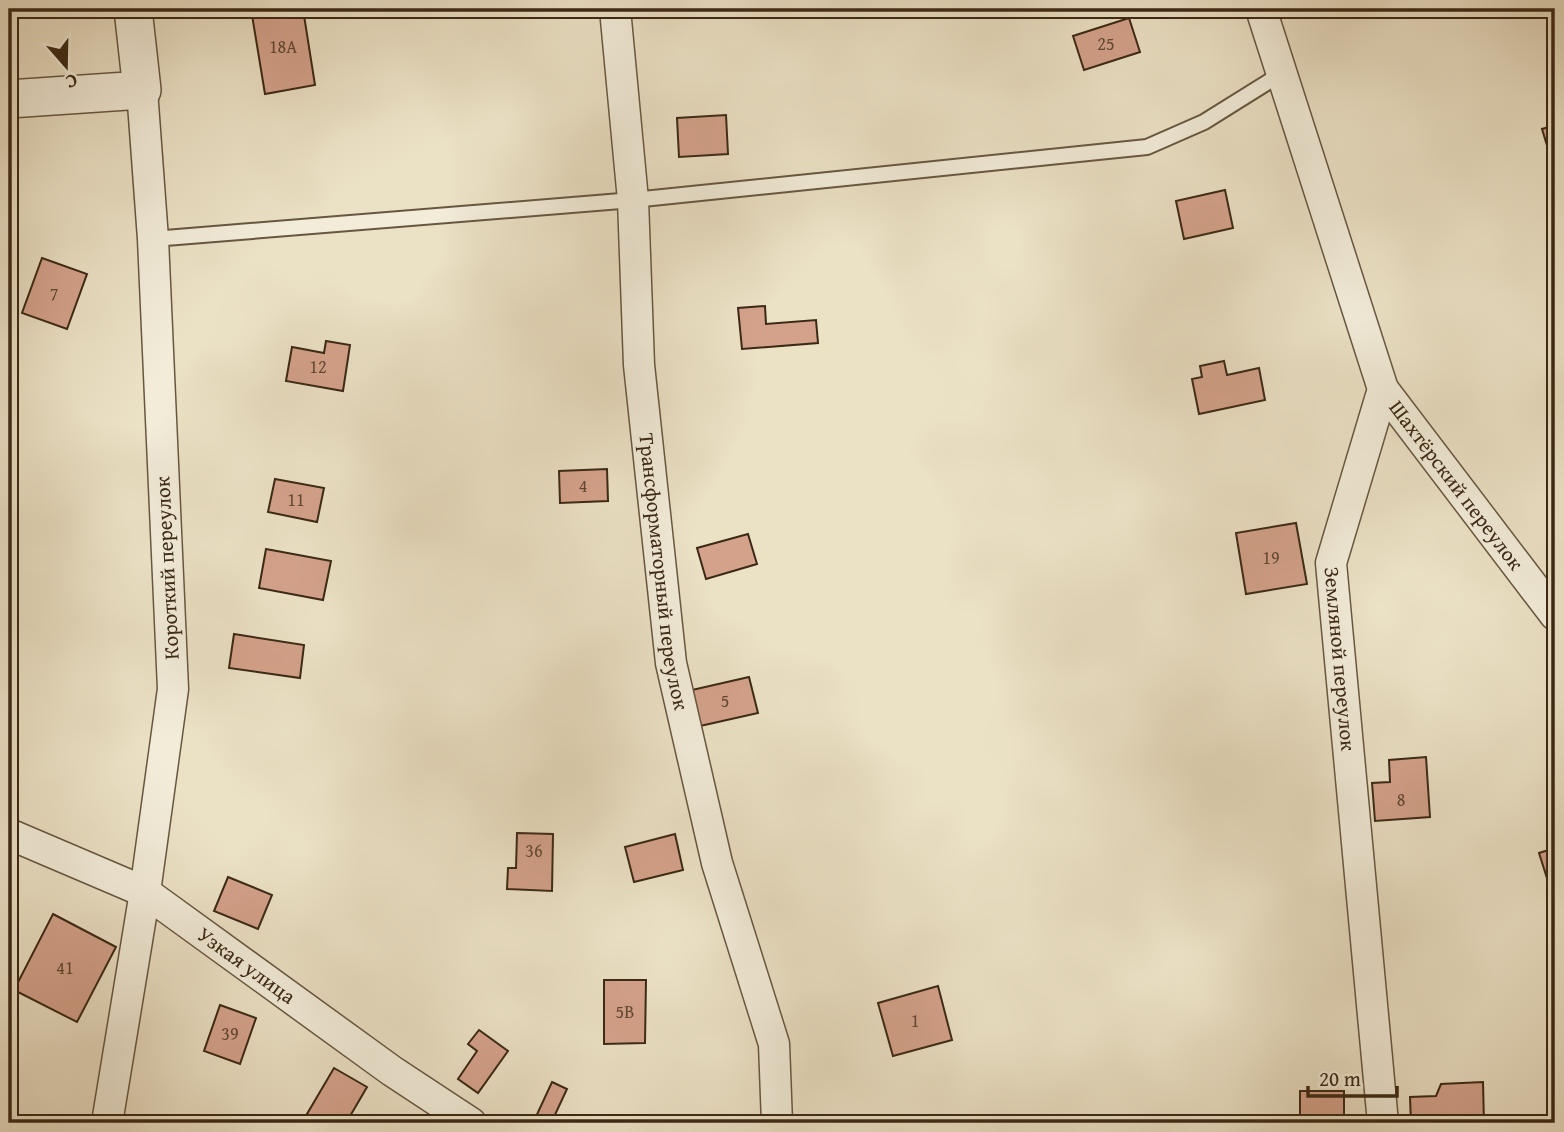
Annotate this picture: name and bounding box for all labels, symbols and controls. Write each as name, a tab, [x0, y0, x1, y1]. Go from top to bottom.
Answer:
house number: 25	[1097, 30, 1115, 57]
north arrow	[32, 32, 102, 102]
house number: 18А	[269, 33, 297, 60]
text: С	[62, 67, 82, 97]
house number: 7	[50, 280, 58, 307]
house number: 12	[309, 353, 327, 380]
street label: Шахтёрский переулок	[1382, 393, 1532, 577]
street label: Трансформаторный переулок	[631, 431, 697, 713]
house number: 4	[579, 472, 587, 499]
street label: Короткий переулок	[146, 476, 187, 660]
house number: 11	[287, 486, 305, 513]
house number: 19	[1262, 544, 1280, 571]
street label: Земляной переулок	[1316, 565, 1364, 752]
house number: 5	[721, 687, 729, 714]
house number: 8	[1397, 786, 1405, 813]
house number: 36	[525, 837, 543, 864]
street label: Узкая улица	[191, 919, 302, 1011]
house number: 41	[56, 954, 74, 981]
house number: 5В	[616, 998, 634, 1025]
house number: 1	[911, 1007, 919, 1034]
house number: 39	[221, 1020, 239, 1047]
scale bar	[1308, 1055, 1398, 1099]
text: 20 m	[1319, 1063, 1361, 1094]

